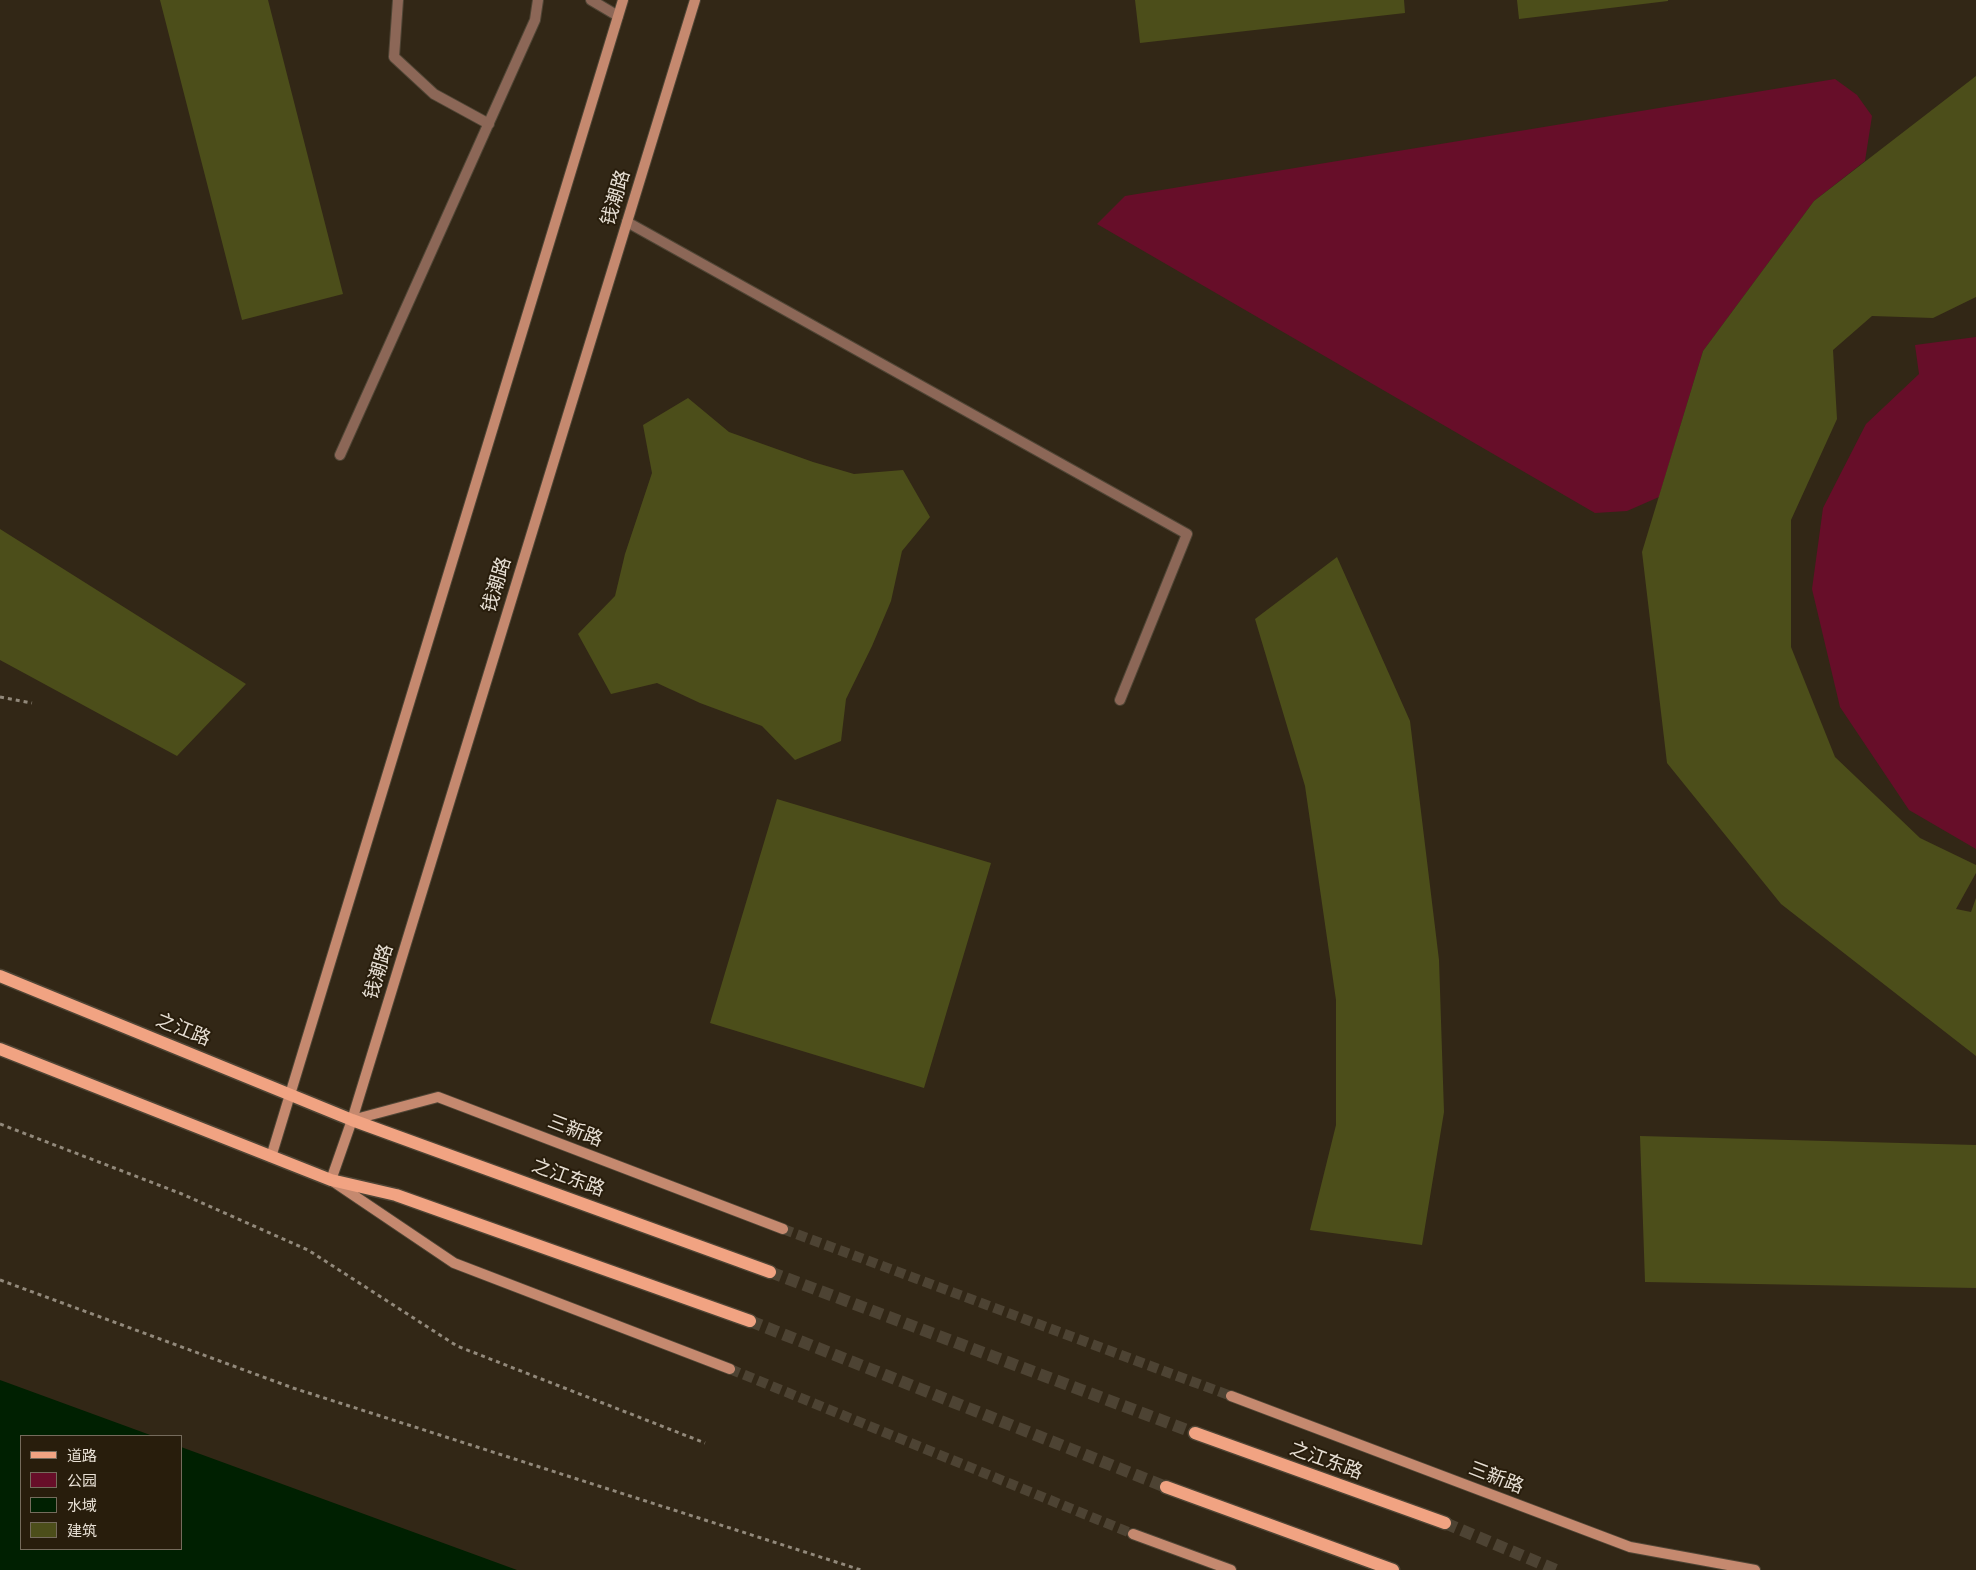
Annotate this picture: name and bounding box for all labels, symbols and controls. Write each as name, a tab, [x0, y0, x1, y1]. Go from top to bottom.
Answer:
street label: 钱潮路	[597, 167, 635, 229]
street label: 钱潮路	[478, 554, 516, 616]
street label: 钱潮路	[360, 941, 398, 1003]
street label: 之江路	[152, 1009, 214, 1051]
street label: 三新路	[544, 1110, 606, 1152]
street label: 之江东路	[528, 1154, 608, 1202]
legend	[20, 1435, 182, 1550]
street label: 之江东路	[1286, 1437, 1366, 1485]
text: 道路	[67, 1447, 97, 1465]
street label: 三新路	[1465, 1457, 1527, 1499]
text: 公园	[67, 1472, 97, 1490]
text: 水域	[67, 1497, 97, 1515]
text: 建筑	[67, 1522, 97, 1540]

